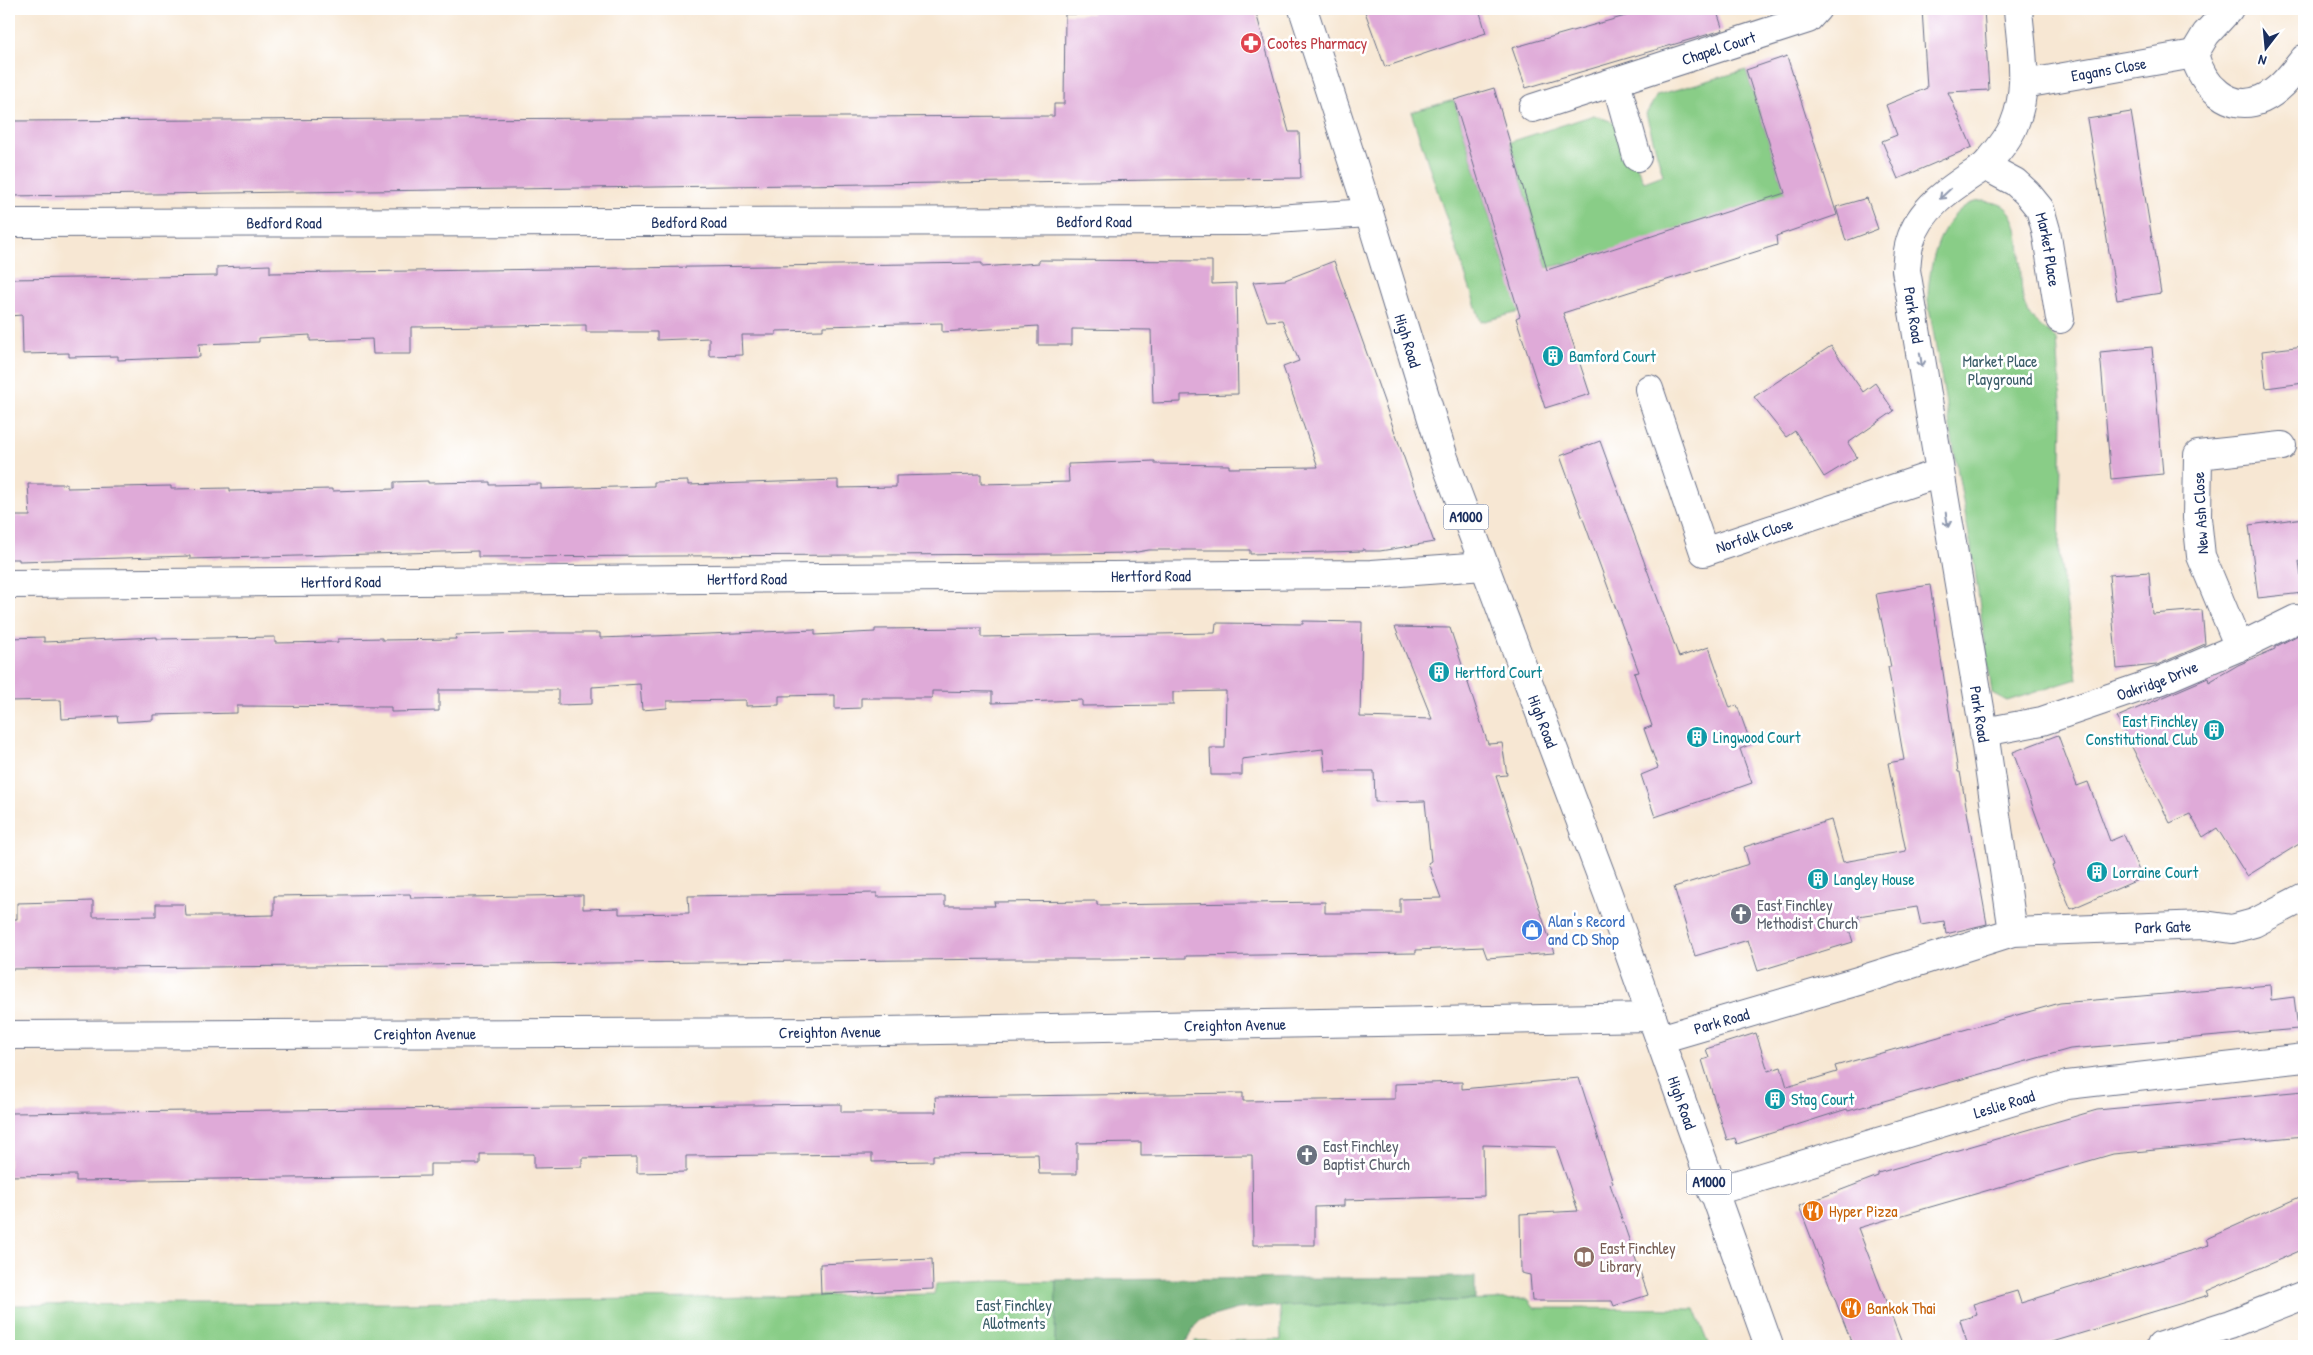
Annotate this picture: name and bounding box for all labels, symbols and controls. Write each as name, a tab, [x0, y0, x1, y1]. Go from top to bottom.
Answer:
north arrow	[2240, 22, 2290, 72]
street label: Chapel Court	[1679, 26, 1759, 70]
pharmacy icon: Cootes Pharmacy	[1239, 31, 1263, 55]
place label: Cootes Pharmacy	[1267, 32, 1368, 54]
text: N	[2256, 51, 2268, 71]
street label: Eagans Close	[2069, 52, 2149, 86]
one-way arrow	[1939, 188, 1952, 200]
street label: Bedford Road	[1056, 210, 1132, 232]
street label: Market Place	[2030, 210, 2066, 289]
street label: Bedford Road	[246, 211, 322, 234]
street label: Bedford Road	[651, 211, 727, 233]
street label: Park Road	[1899, 285, 1929, 345]
street label: High Road	[1390, 311, 1427, 370]
building icon: Bamford Court	[1541, 344, 1565, 368]
place label: Bamford Court	[1569, 345, 1656, 367]
park label: Market Place Playground	[1963, 350, 2038, 390]
one-way arrow	[1916, 351, 1926, 367]
street label: New Ash Close	[2187, 471, 2213, 555]
road number: A1000	[1444, 504, 1488, 530]
street label: Norfolk Close	[1713, 512, 1796, 558]
one-way arrow	[1943, 512, 1953, 528]
street label: Hertford Road	[1111, 564, 1191, 587]
street label: Hertford Road	[707, 567, 787, 590]
street label: Hertford Road	[301, 570, 381, 593]
street label: Oakridge Drive	[2114, 655, 2202, 706]
building icon: Hertford Court	[1427, 660, 1451, 684]
place label: Hertford Court	[1455, 661, 1543, 683]
street label: Park Road	[1965, 684, 1995, 744]
street label: High Road	[1523, 692, 1563, 751]
place label: East Finchley Constitutional Club	[2085, 710, 2198, 750]
building icon: East Finchley Constitutional Club	[2202, 718, 2226, 742]
building icon: Lingwood Court	[1685, 725, 1709, 749]
place label: Lingwood Court	[1713, 726, 1801, 748]
building icon: Lorraine Court	[2085, 860, 2109, 884]
place label: Lorraine Court	[2113, 861, 2199, 883]
building icon: Langley House	[1806, 867, 1830, 891]
place label: Langley House	[1834, 868, 1915, 890]
place label: East Finchley Methodist Church	[1757, 894, 1858, 934]
church icon: East Finchley Methodist Church	[1729, 902, 1753, 926]
place label: Alan's Record and CD Shop	[1548, 910, 1625, 950]
street label: Park Gate	[2134, 914, 2192, 939]
shop icon: Alan's Record and CD Shop	[1520, 918, 1544, 942]
street label: Park Road	[1691, 1002, 1752, 1040]
street label: Creighton Avenue	[1184, 1013, 1287, 1037]
street label: Creighton Avenue	[779, 1020, 882, 1043]
street label: Creighton Avenue	[374, 1022, 477, 1045]
street label: High Road	[1663, 1073, 1702, 1132]
street label: Leslie Road	[1971, 1084, 2037, 1124]
building icon: Stag Court	[1763, 1087, 1787, 1111]
place label: Stag Court	[1791, 1088, 1855, 1110]
place label: East Finchley Baptist Church	[1323, 1135, 1410, 1175]
church icon: East Finchley Baptist Church	[1295, 1143, 1319, 1167]
road number: A1000	[1686, 1170, 1732, 1194]
restaurant icon: Hyper Pizza	[1801, 1199, 1825, 1223]
place label: Hyper Pizza	[1829, 1200, 1898, 1222]
place label: East Finchley Library	[1600, 1237, 1676, 1277]
library icon: East Finchley Library	[1572, 1245, 1596, 1269]
park label: East Finchley Allotments	[976, 1294, 1052, 1334]
restaurant icon: Bankok Thai	[1839, 1296, 1863, 1320]
place label: Bankok Thai	[1867, 1297, 1936, 1319]

